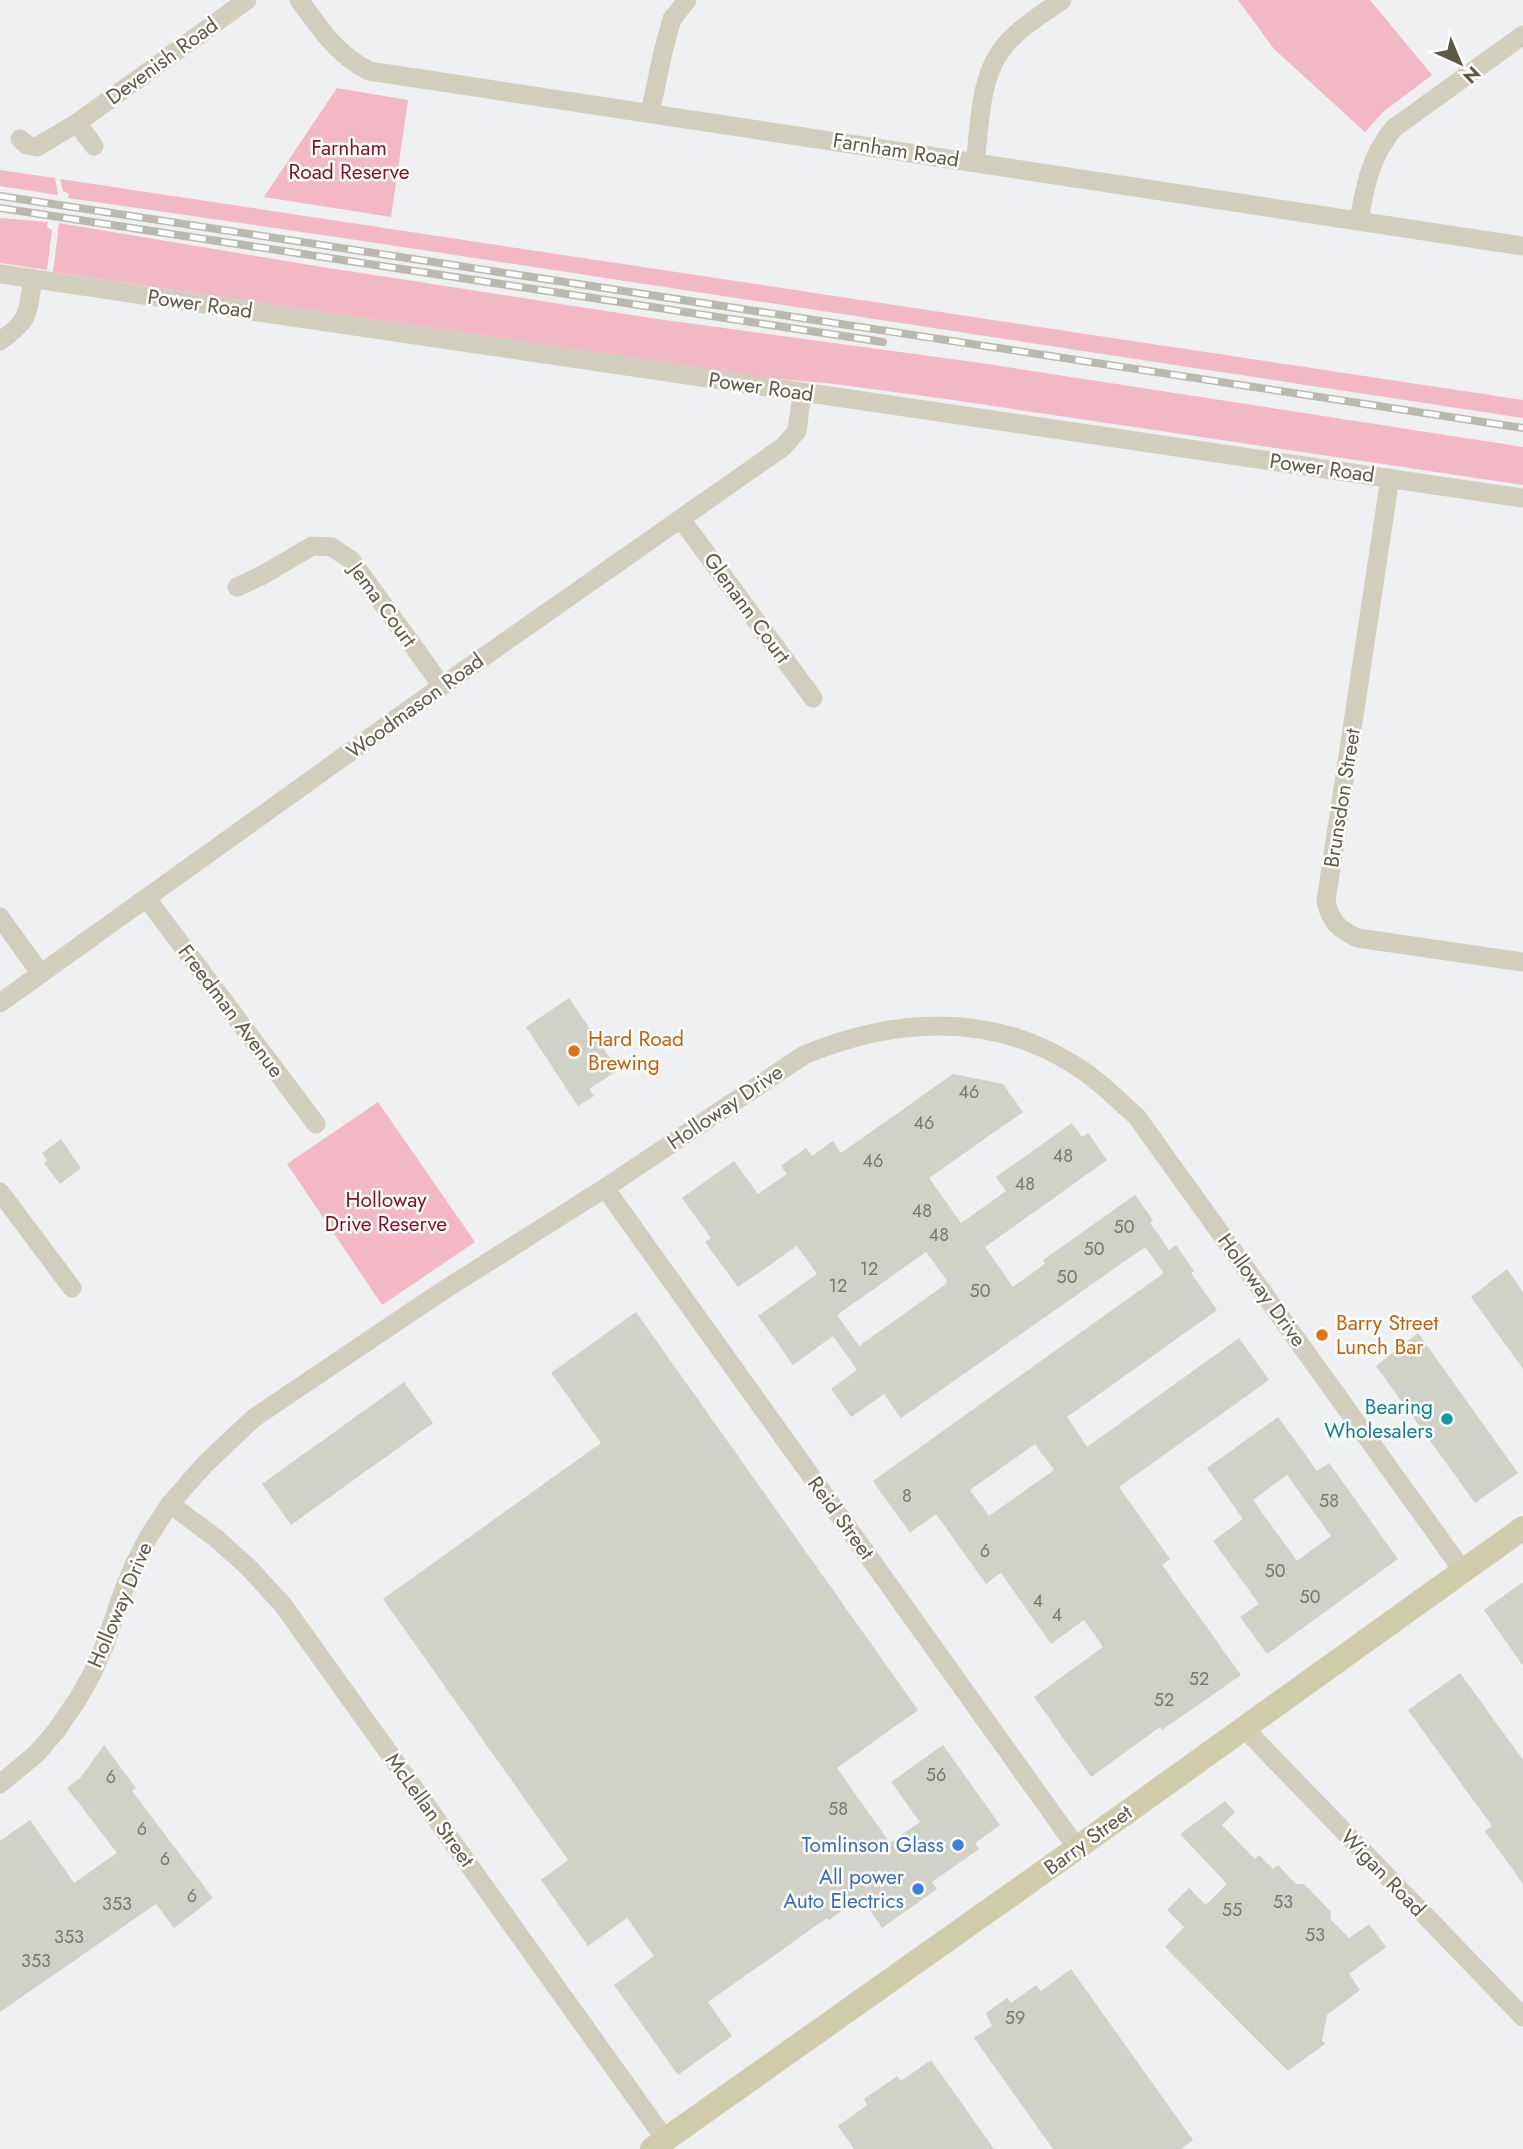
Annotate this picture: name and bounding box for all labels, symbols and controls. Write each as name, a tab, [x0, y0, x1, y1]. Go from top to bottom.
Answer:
street label: Devenish Road	[100, 10, 224, 112]
north arrow	[1425, 28, 1495, 98]
text: N	[1457, 60, 1486, 90]
street label: Farnham Road	[831, 125, 961, 175]
park label: Farnham Road Reserve	[288, 133, 410, 187]
street label: Power Road	[146, 282, 254, 326]
street label: Power Road	[707, 365, 815, 409]
street label: Power Road	[1268, 446, 1376, 490]
street label: Glenann Court	[697, 546, 797, 670]
street label: Jema Court	[340, 554, 424, 653]
street label: Woodmason Road	[340, 646, 490, 766]
street label: Brunsdon Street	[1316, 726, 1368, 870]
street label: Freedman Avenue	[171, 938, 291, 1084]
place label: Hard Road Brewing	[588, 1024, 684, 1078]
marker: Hard Road Brewing	[566, 1043, 582, 1059]
street label: Holloway Drive	[661, 1057, 789, 1157]
house number: 46	[959, 1079, 979, 1105]
house number: 46	[914, 1110, 934, 1136]
house number: 48	[1053, 1143, 1073, 1169]
house number: 46	[863, 1148, 883, 1174]
house number: 48	[1015, 1171, 1035, 1197]
park label: Holloway Drive Reserve	[325, 1185, 447, 1239]
house number: 48	[912, 1198, 932, 1224]
house number: 50	[1114, 1214, 1135, 1240]
house number: 48	[929, 1222, 949, 1248]
street label: Holloway Drive	[1211, 1227, 1314, 1353]
house number: 50	[1084, 1236, 1105, 1262]
house number: 12	[860, 1256, 878, 1282]
house number: 50	[1057, 1264, 1078, 1290]
house number: 12	[829, 1273, 847, 1299]
house number: 50	[970, 1278, 991, 1304]
place label: Barry Street Lunch Bar	[1336, 1308, 1439, 1362]
marker: Barry Street Lunch Bar	[1314, 1327, 1330, 1343]
place label: Bearing Wholesalers	[1324, 1392, 1433, 1446]
marker: Bearing Wholesalers	[1439, 1411, 1455, 1427]
street label: Reid Street	[801, 1470, 881, 1566]
house number: 8	[902, 1483, 912, 1509]
house number: 58	[1319, 1488, 1339, 1514]
street label: Holloway Drive	[80, 1537, 160, 1672]
house number: 6	[980, 1538, 990, 1564]
house number: 50	[1265, 1558, 1286, 1584]
house number: 50	[1300, 1584, 1321, 1610]
house number: 4	[1033, 1588, 1043, 1614]
house number: 4	[1052, 1602, 1062, 1628]
house number: 52	[1189, 1666, 1209, 1692]
house number: 52	[1154, 1687, 1174, 1713]
street label: McLellan Street	[378, 1747, 482, 1873]
house number: 56	[926, 1762, 946, 1788]
house number: 6	[106, 1764, 116, 1790]
house number: 58	[828, 1796, 848, 1822]
street label: Barry Street	[1038, 1798, 1138, 1882]
house number: 6	[137, 1816, 147, 1842]
street label: Wigan Road	[1334, 1823, 1432, 1923]
place label: Tomlinson Glass	[802, 1830, 944, 1860]
marker: Tomlinson Glass	[950, 1837, 966, 1853]
house number: 6	[160, 1846, 170, 1872]
place label: All power Auto Electrics	[783, 1862, 905, 1916]
marker: All power Auto Electrics	[910, 1881, 926, 1897]
house number: 6	[187, 1883, 197, 1909]
house number: 53	[1273, 1889, 1293, 1915]
house number: 353	[102, 1891, 132, 1917]
house number: 55	[1222, 1897, 1242, 1923]
house number: 53	[1305, 1922, 1325, 1948]
house number: 353	[54, 1924, 84, 1950]
house number: 353	[21, 1948, 51, 1974]
house number: 59	[1005, 2005, 1025, 2031]

